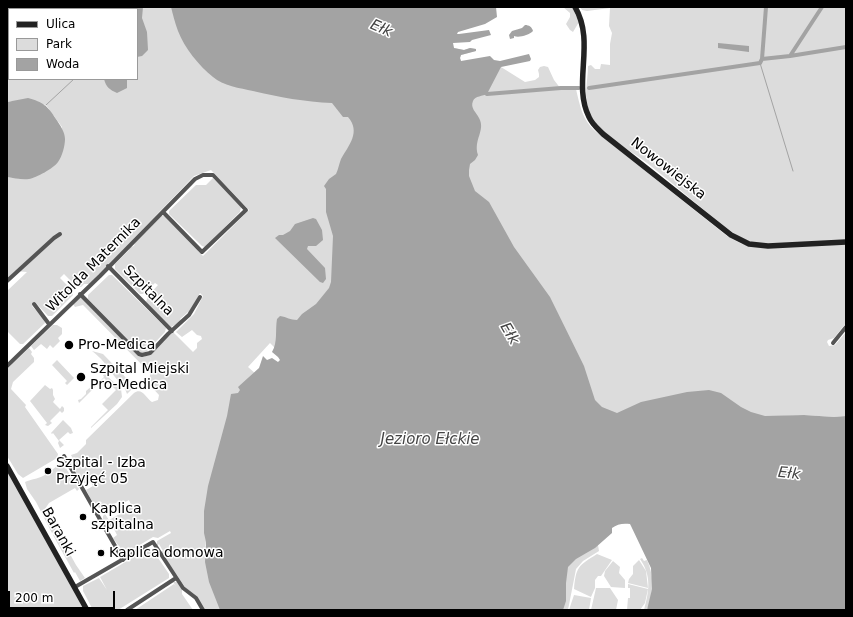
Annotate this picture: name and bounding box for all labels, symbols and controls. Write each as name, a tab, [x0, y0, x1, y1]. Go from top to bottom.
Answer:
legend	[8, 8, 138, 80]
water label: Ełk	[367, 16, 395, 42]
text: Ulica	[46, 17, 75, 31]
text: Park	[46, 37, 72, 51]
text: Woda	[46, 57, 79, 71]
street label: Nowowiejska	[627, 134, 709, 204]
street label: Witolda Maternika	[43, 214, 145, 316]
street label: Szpitalna	[119, 262, 177, 320]
water label: Ełk	[495, 320, 523, 348]
place label: Pro-Medica	[78, 337, 155, 353]
marker: Pro-Medica	[63, 339, 75, 351]
place label: Szpital Miejski Pro-Medica	[90, 361, 189, 394]
marker: Szpital Miejski Pro-Medica	[75, 371, 87, 383]
water label: Jezioro Ełckie	[380, 431, 480, 449]
place label: Szpital - Izba Przyjęć 05	[56, 455, 146, 488]
water label: Ełk	[777, 464, 801, 484]
marker: Szpital - Izba Przyjęć 05	[43, 466, 53, 476]
place label: Kaplica szpitalna	[91, 501, 154, 534]
street label: Baranki	[38, 505, 78, 559]
marker: Kaplica szpitalna	[78, 512, 88, 522]
place label: Kaplica domowa	[109, 545, 224, 561]
marker: Kaplica domowa	[96, 548, 106, 558]
scale bar	[10, 583, 117, 609]
text: 200 m	[15, 591, 53, 605]

